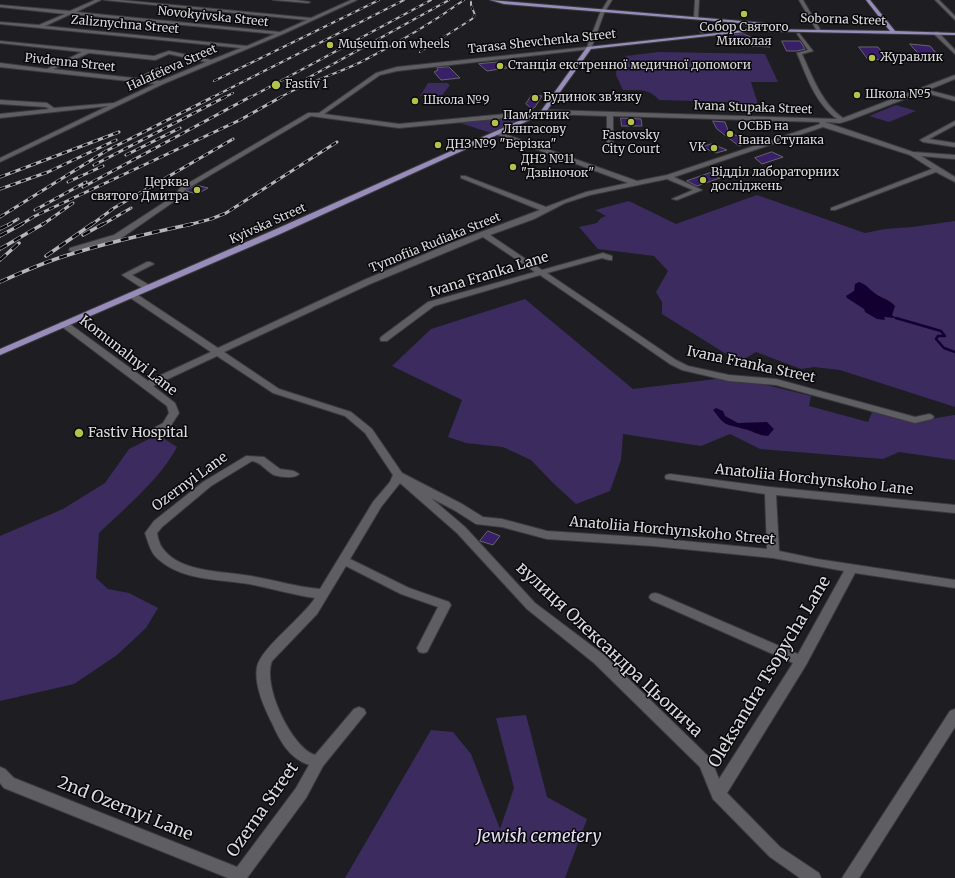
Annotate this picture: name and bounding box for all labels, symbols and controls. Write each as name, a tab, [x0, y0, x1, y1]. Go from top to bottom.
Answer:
street label: Novokyivska Street	[157, 4, 269, 30]
marker: Собор Святого Миколая	[739, 9, 749, 19]
street label: Soborna Street	[800, 11, 886, 29]
street label: Zaliznychna Street	[70, 13, 180, 37]
place label: Собор Святого Миколая	[700, 21, 788, 49]
street label: Tarasa Shevchenka Street	[467, 27, 617, 57]
place label: Museum on wheels	[338, 38, 450, 52]
marker: Museum on wheels	[325, 40, 335, 50]
street label: Halafeieva Street	[125, 42, 219, 94]
street label: Pivdenna Street	[24, 51, 116, 75]
place label: Журавлик	[880, 51, 943, 65]
marker: Журавлик	[867, 53, 877, 63]
place label: Станція екстренної медичної допомоги	[508, 59, 751, 73]
marker: Станція екстренної медичної допомоги	[495, 61, 505, 71]
place label: Fastiv 1	[285, 78, 328, 92]
marker: Fastiv 1	[270, 79, 282, 91]
place label: Школа №5	[865, 88, 931, 102]
marker: Школа №5	[852, 90, 862, 100]
place label: Будинок зв'язку	[543, 91, 642, 105]
marker: Будинок зв'язку	[530, 93, 540, 103]
place label: Школа №9	[423, 94, 489, 108]
marker: Школа №9	[410, 96, 420, 106]
street label: Ivana Stupaka Street	[693, 99, 813, 117]
place label: Пам'ятник Лянгасову	[503, 109, 569, 137]
marker: Fastovsky City Court	[626, 117, 636, 127]
marker: Пам'ятник Лянгасову	[490, 118, 500, 128]
place label: ОСББ на Івана Ступака	[738, 120, 824, 148]
place label: Fastovsky City Court	[602, 129, 660, 157]
marker: ОСББ на Івана Ступака	[725, 129, 735, 139]
place label: ДНЗ №9 "Берізка"	[446, 138, 556, 152]
marker: ДНЗ №9 "Берізка"	[433, 140, 443, 150]
place label: VK	[689, 141, 706, 155]
marker: VK	[709, 143, 719, 153]
place label: ДНЗ №11 "Дзвіночок"	[521, 153, 594, 181]
marker: ДНЗ №11 "Дзвіночок"	[508, 162, 518, 172]
place label: Відділ лабораторних досліджень	[711, 166, 839, 194]
marker: Відділ лабораторних досліджень	[698, 175, 708, 185]
place label: Церква святого Дмитра	[91, 176, 189, 204]
marker: Церква святого Дмитра	[192, 185, 202, 195]
street label: Kyivska Street	[228, 201, 308, 247]
street label: Tymofiia Rudiaka Street	[367, 210, 503, 276]
street label: Ivana Franka Lane	[427, 249, 551, 301]
street label: Komunalnyi Lane	[76, 313, 180, 399]
street label: Ivana Franka Street	[685, 343, 817, 387]
place label: Fastiv Hospital	[88, 425, 188, 441]
marker: Fastiv Hospital	[73, 427, 85, 439]
street label: Ozernyi Lane	[149, 449, 231, 515]
street label: Anatoliia Horchynskoho Lane	[714, 461, 914, 499]
street label: Anatoliia Horchynskoho Street	[569, 514, 775, 548]
street label: вулиця Олександра Цьопича	[512, 558, 706, 742]
street label: Oleksandra Tsopycha Lane	[705, 573, 835, 771]
street label: Ozerna Street	[223, 759, 303, 861]
street label: 2nd Ozernyi Lane	[54, 773, 196, 845]
park label: Jewish cemetery	[477, 827, 601, 847]

